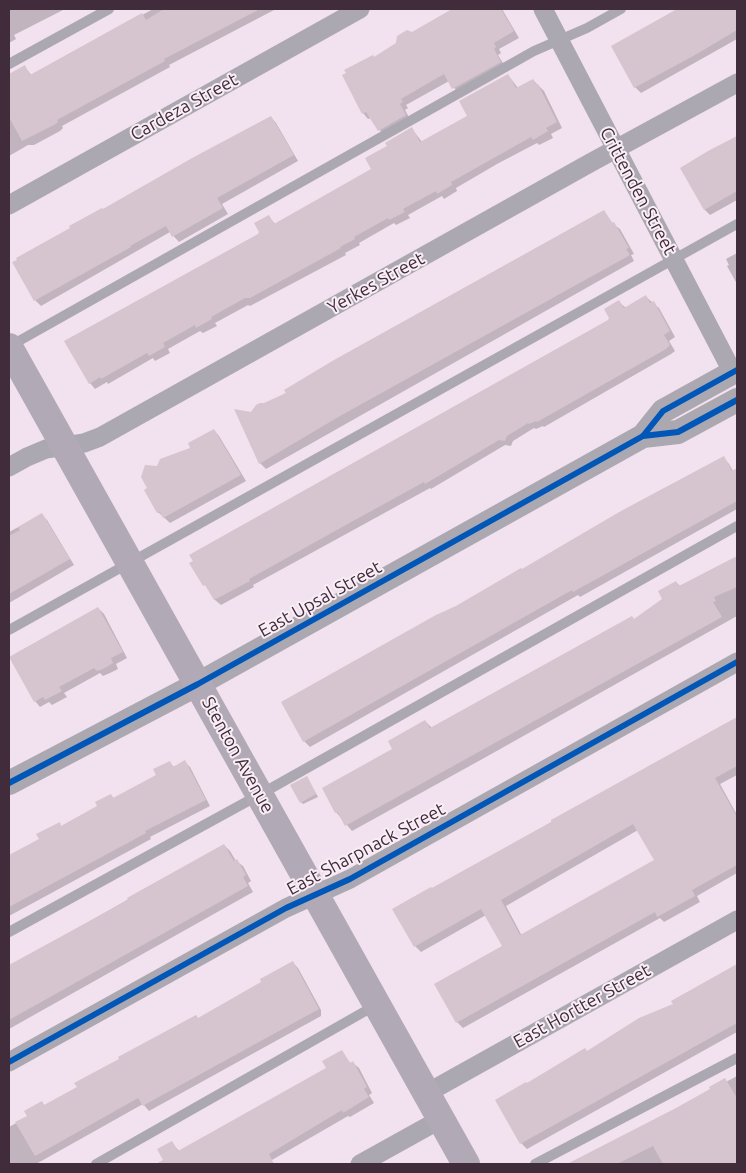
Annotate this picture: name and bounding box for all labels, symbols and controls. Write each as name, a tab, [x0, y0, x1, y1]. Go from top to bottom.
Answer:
street label: Cardeza Street	[127, 69, 241, 145]
street label: Crittenden Street	[595, 123, 681, 259]
street label: Yerkes Street	[324, 248, 428, 318]
street label: East Upsal Street	[255, 556, 385, 642]
street label: Stenton Avenue	[197, 693, 279, 817]
street label: East Sharpnack Street	[283, 798, 449, 900]
street label: East Hortter Street	[510, 959, 654, 1053]

